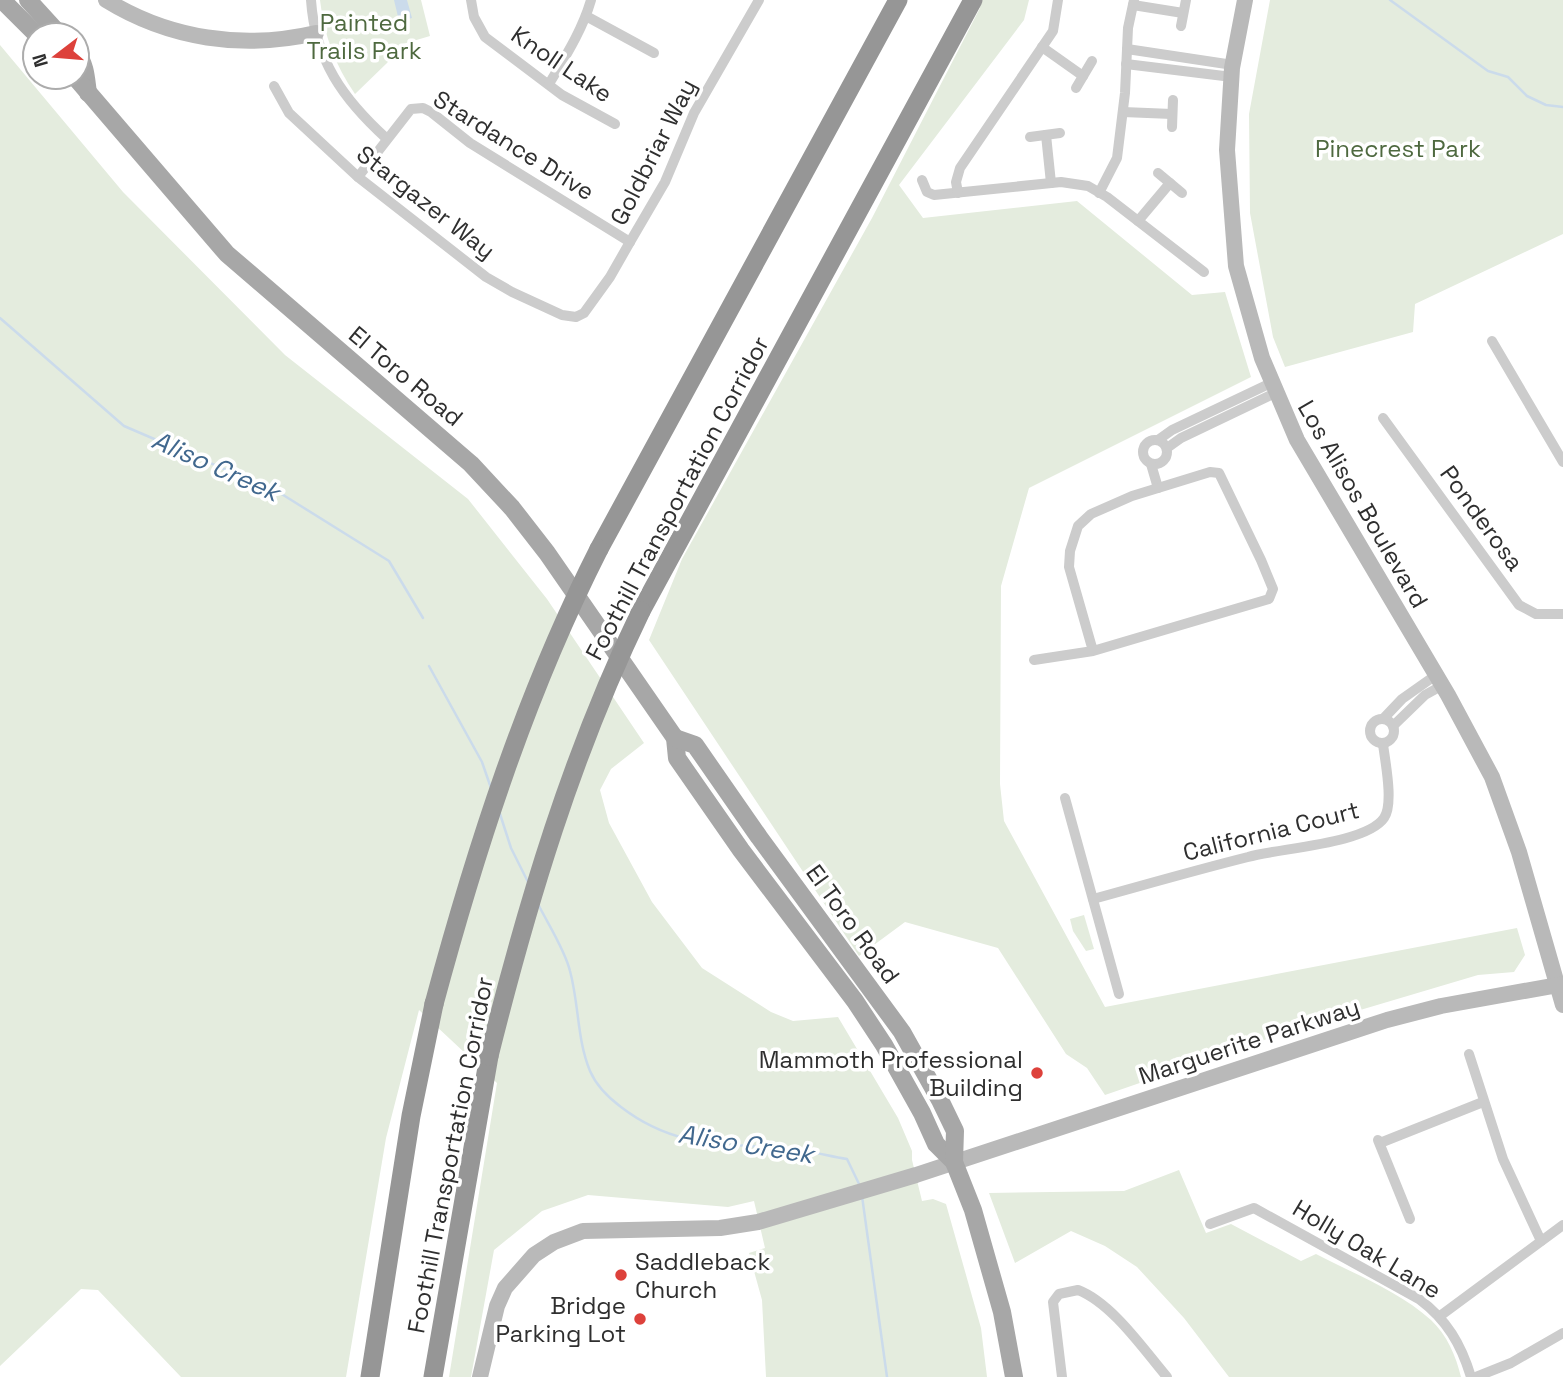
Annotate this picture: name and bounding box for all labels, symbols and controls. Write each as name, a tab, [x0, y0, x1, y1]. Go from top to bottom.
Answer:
park label: Painted Trails Park	[306, 7, 422, 66]
street label: Knoll Lake	[505, 19, 619, 109]
north arrow	[21, 21, 91, 91]
text: N	[26, 51, 54, 70]
street label: Goldbriar Way	[603, 74, 703, 230]
street label: Stardance Drive	[428, 83, 600, 207]
park label: Pinecrest Park	[1315, 133, 1481, 164]
street label: Stargazer Way	[350, 138, 502, 266]
street label: El Toro Road	[342, 319, 470, 433]
street label: Foothill Transportation Corridor	[578, 331, 776, 665]
street label: Los Alisos Boulevard	[1291, 395, 1435, 613]
water label: Aliso Creek	[147, 423, 288, 510]
street label: Ponderosa	[1433, 459, 1531, 577]
street label: California Court	[1180, 794, 1362, 868]
street label: El Toro Road	[799, 858, 907, 990]
street label: Foothill Transportation Corridor	[400, 974, 500, 1336]
street label: Marguerite Parkway	[1135, 991, 1363, 1091]
place label: Mammoth Professional Building	[759, 1044, 1023, 1103]
marker: Mammoth Professional Building	[1029, 1065, 1045, 1081]
water label: Aliso Creek	[676, 1117, 819, 1172]
street label: Holly Oak Lane	[1287, 1192, 1447, 1306]
place label: Saddleback Church	[635, 1246, 770, 1305]
marker: Saddleback Church	[613, 1267, 629, 1283]
place label: Bridge Parking Lot	[496, 1290, 626, 1349]
marker: Bridge Parking Lot	[632, 1311, 648, 1327]

